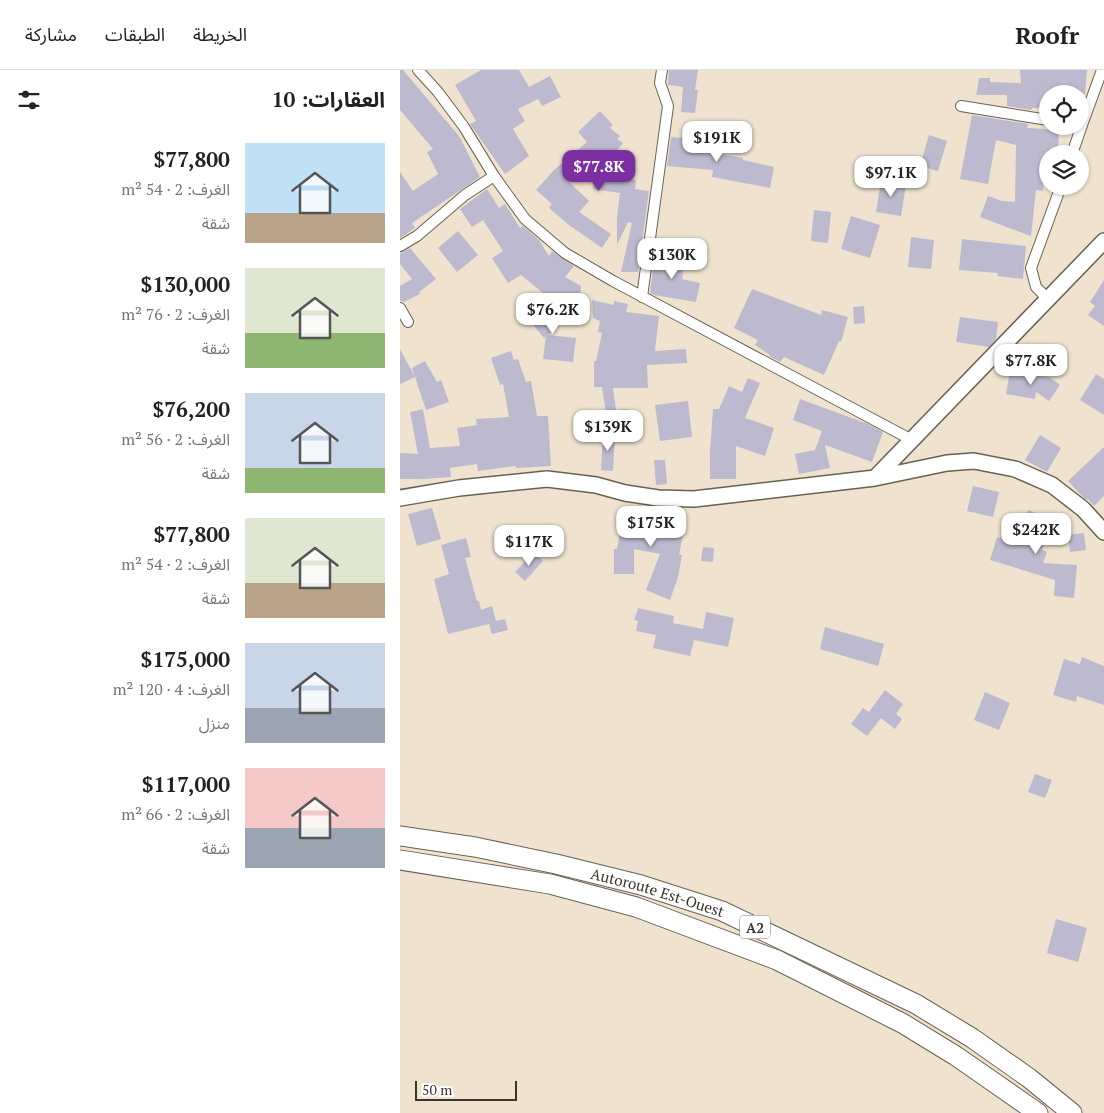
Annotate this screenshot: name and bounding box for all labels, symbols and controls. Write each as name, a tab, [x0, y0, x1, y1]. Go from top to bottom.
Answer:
text: Roofr	[1015, 19, 1079, 51]
text: مشاركة	[25, 22, 77, 46]
text: الطبقات	[105, 22, 165, 46]
text: الخريطة	[193, 22, 247, 46]
text: العقارات: 10	[272, 85, 385, 113]
map controls	[1039, 85, 1089, 195]
button: locate	[1039, 85, 1089, 135]
icon: filters	[15, 86, 43, 114]
pin: $191K	[682, 121, 752, 163]
text: $191K	[693, 126, 741, 148]
text: $77,800	[153, 145, 230, 173]
button: layers	[1039, 145, 1089, 195]
pin: $77.8K	[558, 150, 640, 192]
text: $77.8K	[573, 155, 625, 177]
pin: $97.1K	[850, 156, 932, 198]
text: $97.1K	[865, 161, 917, 183]
icon: home	[285, 163, 345, 223]
text: الغرف: 2 · 54 m²	[121, 178, 230, 200]
text: شقة	[202, 212, 230, 234]
pin: $130K	[637, 238, 707, 280]
text: $130K	[648, 243, 696, 265]
text: $130,000	[141, 270, 230, 298]
icon: home	[285, 288, 345, 348]
pin: $76.2K	[512, 292, 594, 335]
text: $76.2K	[527, 298, 579, 320]
text: الغرف: 2 · 76 m²	[121, 303, 230, 325]
text: شقة	[202, 337, 230, 359]
pin: $77.8K	[990, 344, 1072, 386]
text: $77.8K	[1005, 349, 1057, 371]
text: $76,200	[152, 395, 230, 423]
pin: $139K	[573, 410, 643, 452]
icon: home	[285, 413, 345, 473]
text: $139K	[584, 415, 632, 437]
text: الغرف: 2 · 56 m²	[121, 428, 230, 450]
text: شقة	[202, 462, 230, 484]
pin: $175K	[616, 506, 686, 548]
text: $175K	[627, 511, 675, 533]
pin: $242K	[1001, 512, 1071, 555]
text: $242K	[1012, 518, 1060, 540]
text: $77,800	[153, 520, 230, 548]
pin: $117K	[494, 524, 564, 567]
text: $117K	[505, 530, 553, 552]
icon: home	[285, 538, 345, 598]
text: الغرف: 2 · 54 m²	[121, 553, 230, 575]
text: شقة	[202, 587, 230, 609]
text: $175,000	[141, 645, 230, 673]
icon: home	[285, 663, 345, 723]
text: الغرف: 4 · 120 m²	[113, 678, 230, 700]
text: منزل	[199, 712, 230, 734]
text: $117,000	[142, 770, 230, 798]
icon: home	[285, 788, 345, 848]
text: الغرف: 2 · 66 m²	[121, 803, 230, 825]
text: شقة	[202, 837, 230, 859]
street label: Autoroute Est-Ouest	[589, 863, 727, 921]
road number: A2	[740, 916, 770, 939]
scale bar	[415, 1078, 518, 1101]
text: 50 m	[422, 1080, 452, 1099]

